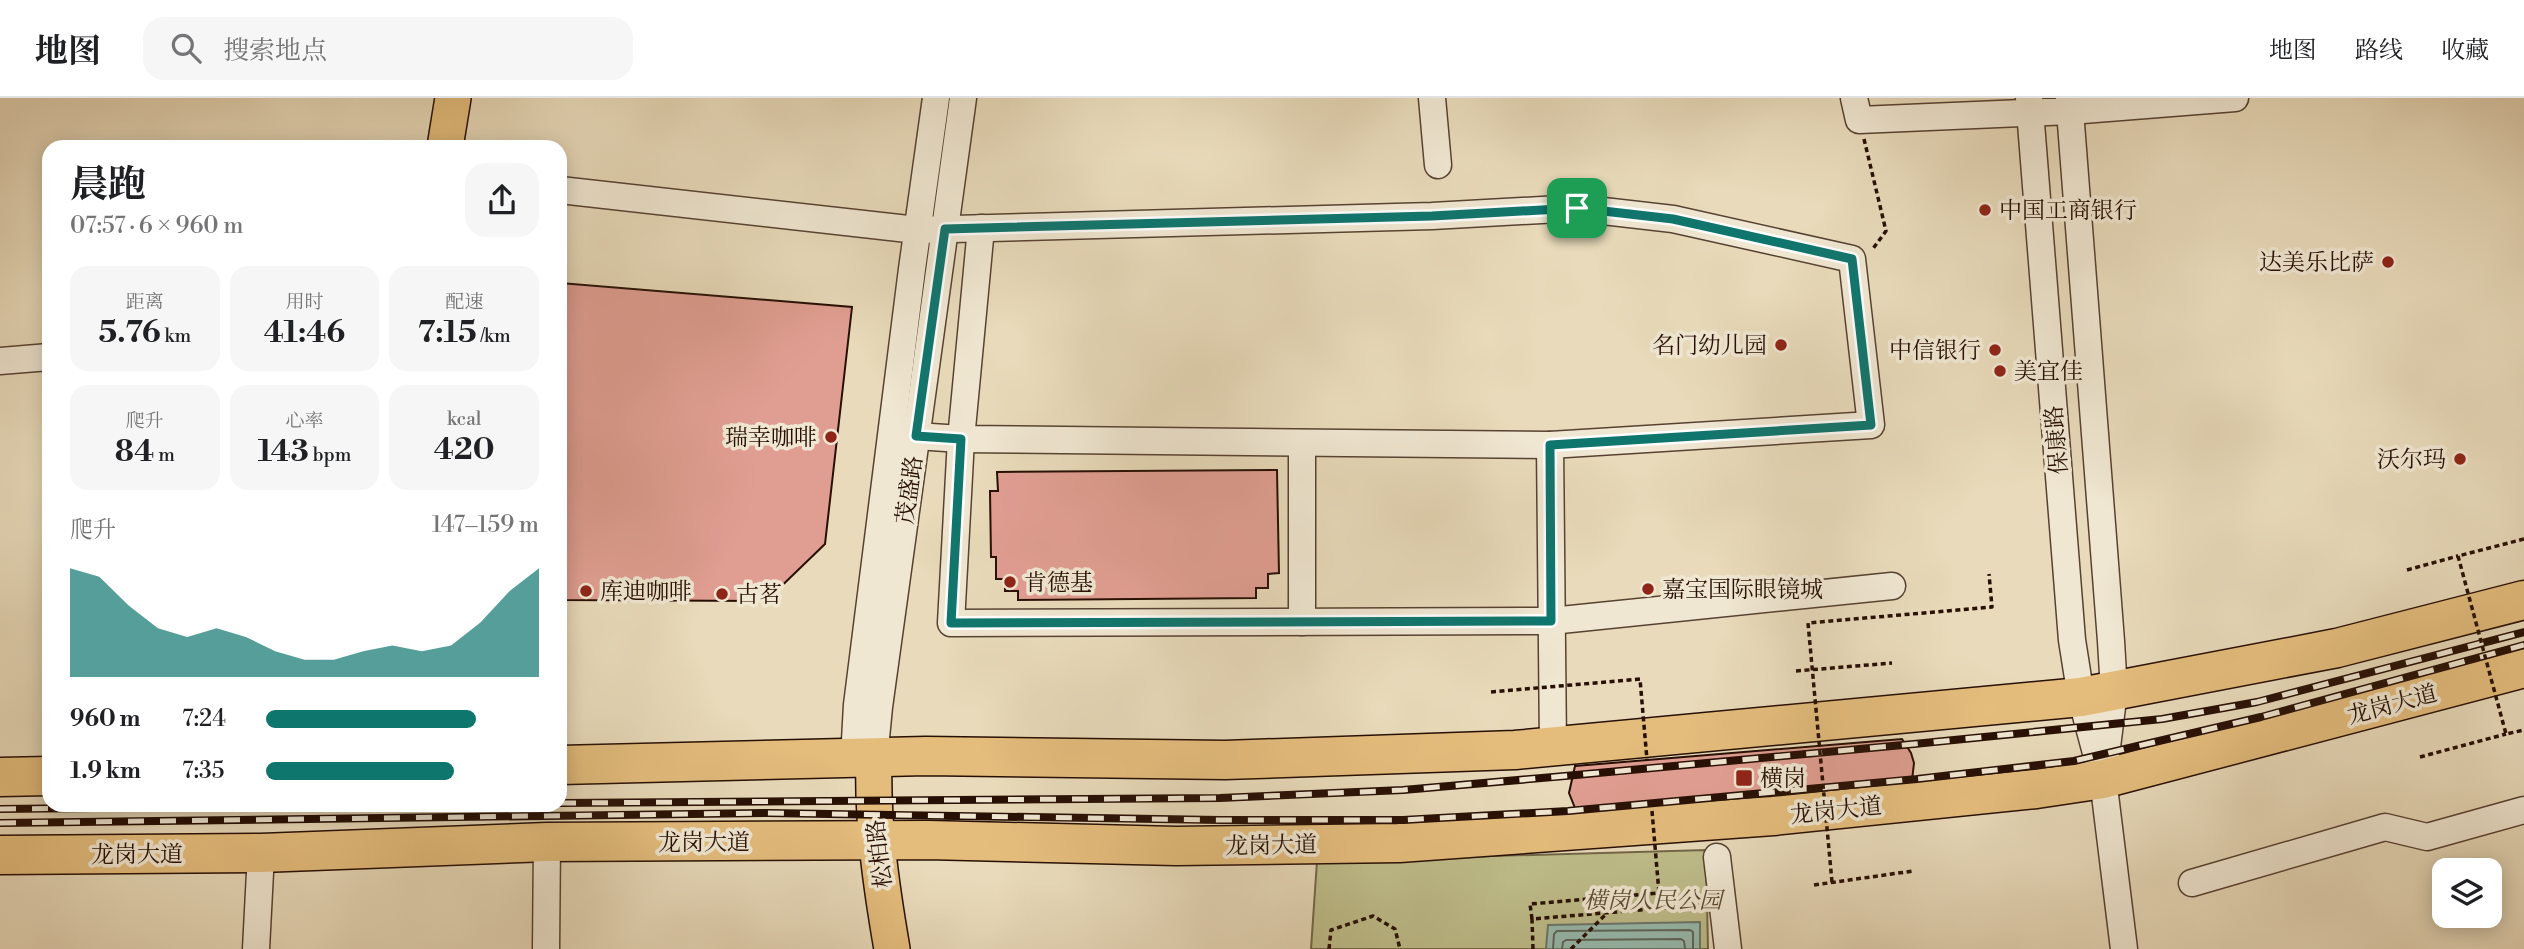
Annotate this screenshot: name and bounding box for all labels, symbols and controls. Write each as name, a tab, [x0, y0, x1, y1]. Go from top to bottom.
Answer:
search box	[143, 17, 633, 80]
icon: search	[167, 29, 205, 67]
text: 地图	[35, 32, 101, 73]
text: 搜索地点	[223, 35, 327, 67]
text: 地图	[2269, 36, 2317, 66]
text: 路线	[2355, 36, 2403, 66]
text: 收藏	[2441, 36, 2489, 66]
text: 晨跑	[70, 162, 146, 209]
button: share	[465, 163, 539, 237]
pin	[1547, 178, 1607, 238]
icon: arrive	[1558, 189, 1596, 227]
place label: 中国工商银行	[1999, 197, 2137, 225]
marker: 中国工商银行	[1977, 202, 1993, 218]
text: 07:57 · 6 × 960 m	[70, 212, 244, 240]
place label: 达美乐比萨	[2259, 249, 2374, 277]
marker: 达美乐比萨	[2380, 254, 2396, 270]
text: 距离	[126, 290, 164, 314]
text: 用时	[285, 290, 324, 314]
text: 配速	[445, 290, 483, 314]
text: 5.76	[99, 314, 161, 352]
text: 41:46	[264, 314, 345, 352]
text: 7:15	[418, 314, 477, 352]
text: km	[161, 324, 191, 348]
text: /km	[477, 324, 511, 348]
place label: 名门幼儿园	[1652, 332, 1767, 360]
marker: 名门幼儿园	[1773, 337, 1789, 353]
place label: 中信银行	[1889, 337, 1981, 365]
marker: 中信银行	[1987, 342, 2003, 358]
place label: 美宜佳	[2014, 358, 2083, 386]
marker: 美宜佳	[1992, 363, 2008, 379]
street label: 保康路	[2040, 404, 2074, 476]
text: kcal	[447, 407, 481, 431]
text: 爬升	[126, 409, 164, 433]
text: 心率	[285, 409, 324, 433]
place label: 瑞幸咖啡	[725, 424, 817, 452]
marker: 瑞幸咖啡	[823, 429, 839, 445]
text: 420	[434, 431, 495, 469]
text: 84	[115, 433, 154, 471]
text: 143	[258, 433, 309, 471]
text: m	[154, 443, 175, 467]
text: bpm	[309, 443, 351, 467]
place label: 沃尔玛	[2377, 446, 2446, 474]
marker: 沃尔玛	[2452, 451, 2468, 467]
street label: 茂盛路	[891, 454, 929, 526]
text: 147–159 m	[432, 511, 539, 539]
text: 爬升	[70, 516, 116, 544]
place label: 肯德基	[1024, 569, 1093, 597]
marker: 肯德基	[1002, 574, 1018, 590]
place label: 嘉宝国际眼镜城	[1662, 576, 1823, 604]
place label: 库迪咖啡	[600, 578, 692, 606]
place label: 古茗	[736, 581, 782, 609]
marker: 嘉宝国际眼镜城	[1640, 581, 1656, 597]
marker: 库迪咖啡	[578, 583, 594, 599]
marker: 古茗	[714, 586, 730, 602]
street label: 龙岗大道	[2344, 680, 2440, 730]
text: 960 m	[70, 705, 140, 733]
text: 7:24	[182, 705, 226, 733]
text: 1.9 km	[70, 757, 141, 785]
text: 7:35	[182, 757, 224, 785]
place label: 横岗	[1760, 765, 1806, 793]
marker: 横岗	[1734, 768, 1754, 788]
street label: 龙岗大道	[1789, 792, 1883, 830]
street label: 松柏路	[862, 818, 898, 890]
street label: 龙岗大道	[658, 829, 750, 857]
street label: 龙岗大道	[1225, 831, 1317, 861]
street label: 龙岗大道	[91, 841, 183, 869]
map controls	[2432, 858, 2502, 928]
button: layers	[2432, 858, 2502, 928]
park label: 横岗人民公园	[1584, 887, 1726, 915]

